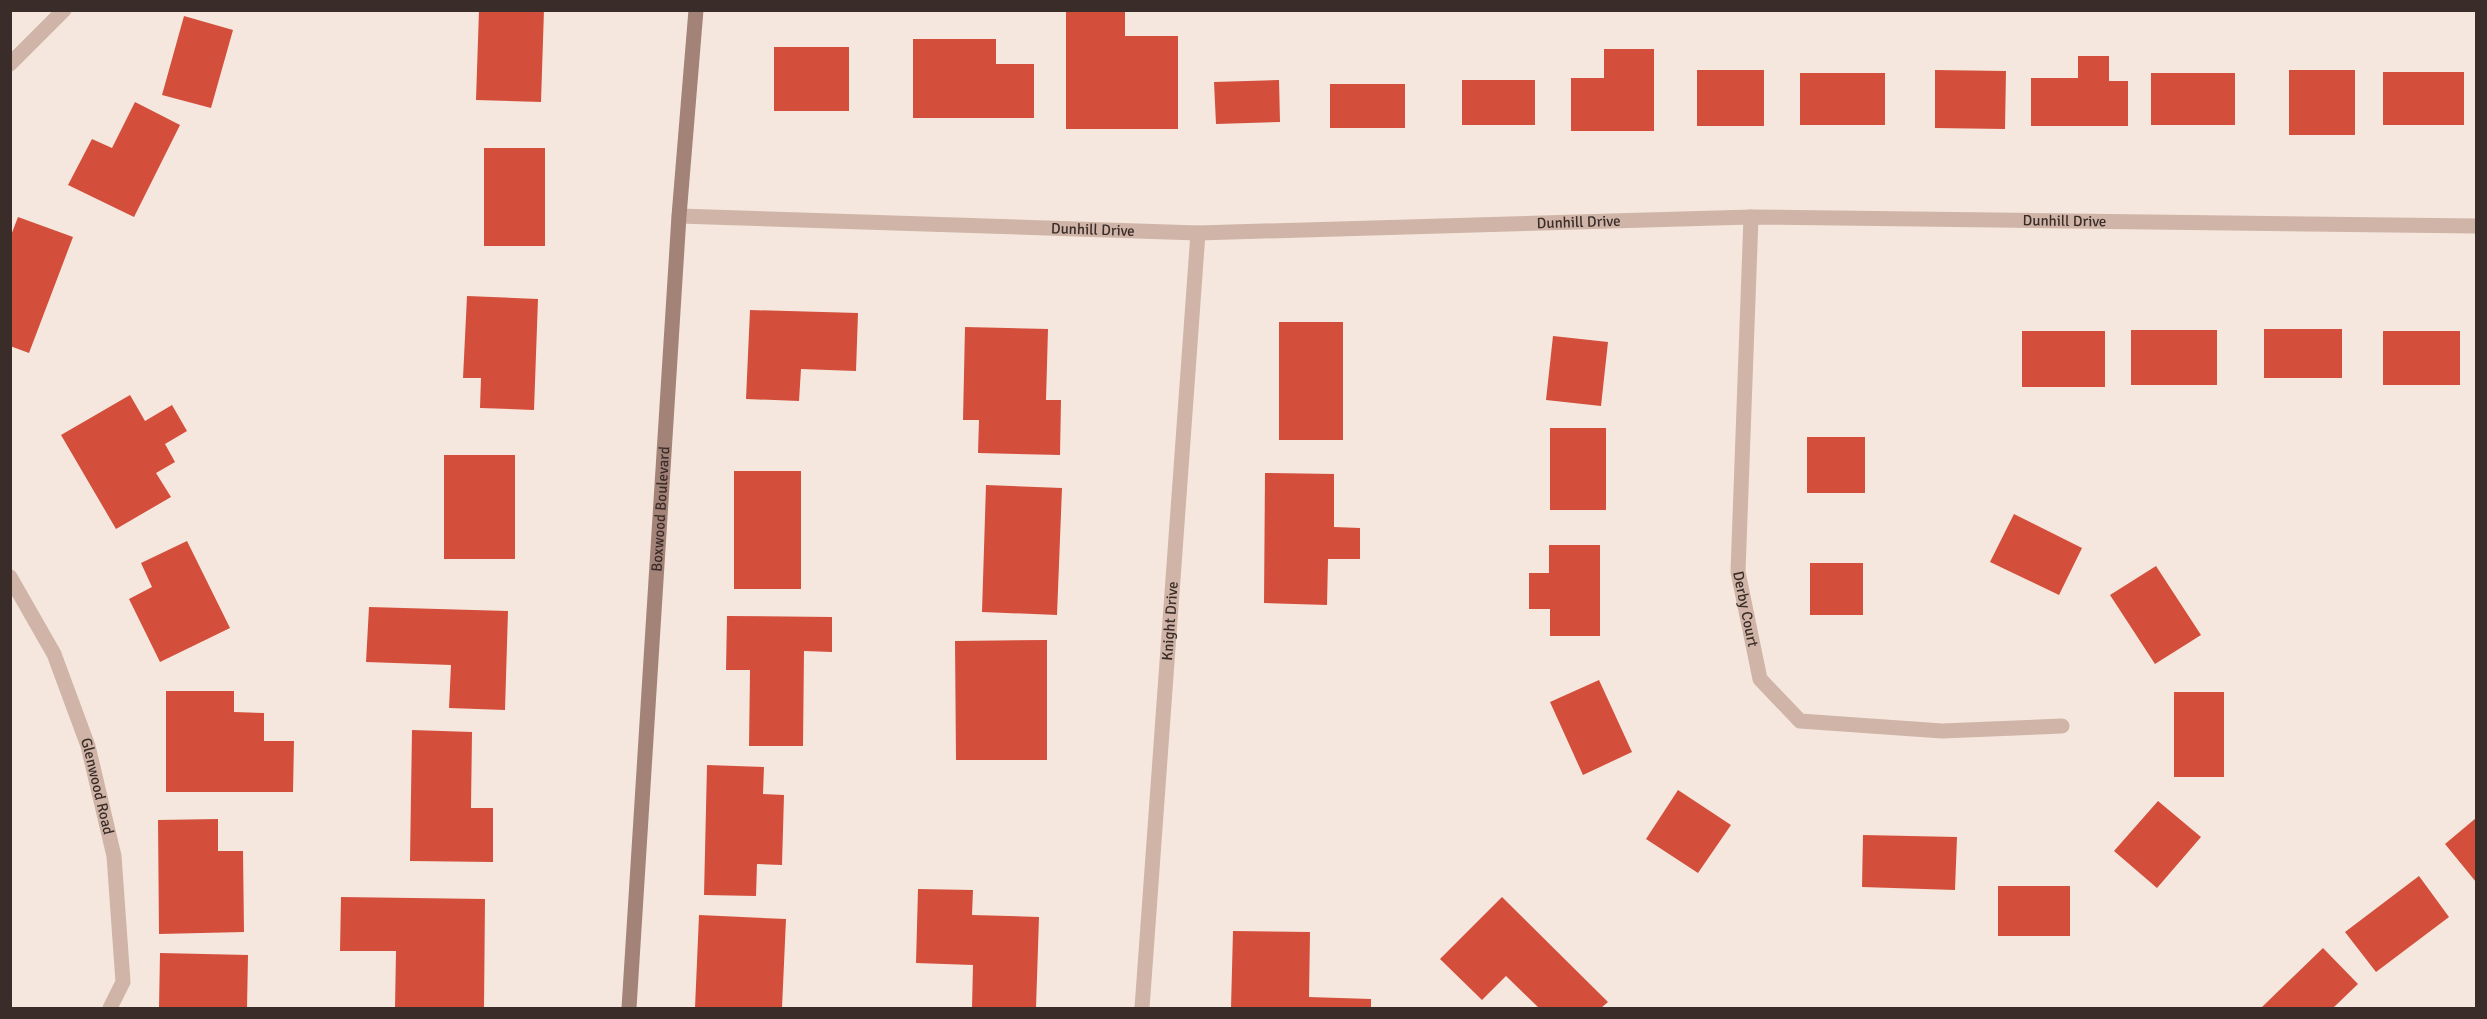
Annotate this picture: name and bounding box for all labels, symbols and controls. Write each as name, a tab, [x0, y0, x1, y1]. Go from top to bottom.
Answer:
street label: Dunhill Drive	[2022, 211, 2107, 230]
street label: Dunhill Drive	[1536, 212, 1621, 232]
street label: Dunhill Drive	[1051, 219, 1135, 240]
street label: Boxwood Boulevard	[648, 446, 673, 572]
street label: Derby Court	[1729, 569, 1762, 649]
street label: Knight Drive	[1158, 581, 1182, 661]
street label: Glenwood Road	[77, 735, 118, 836]

